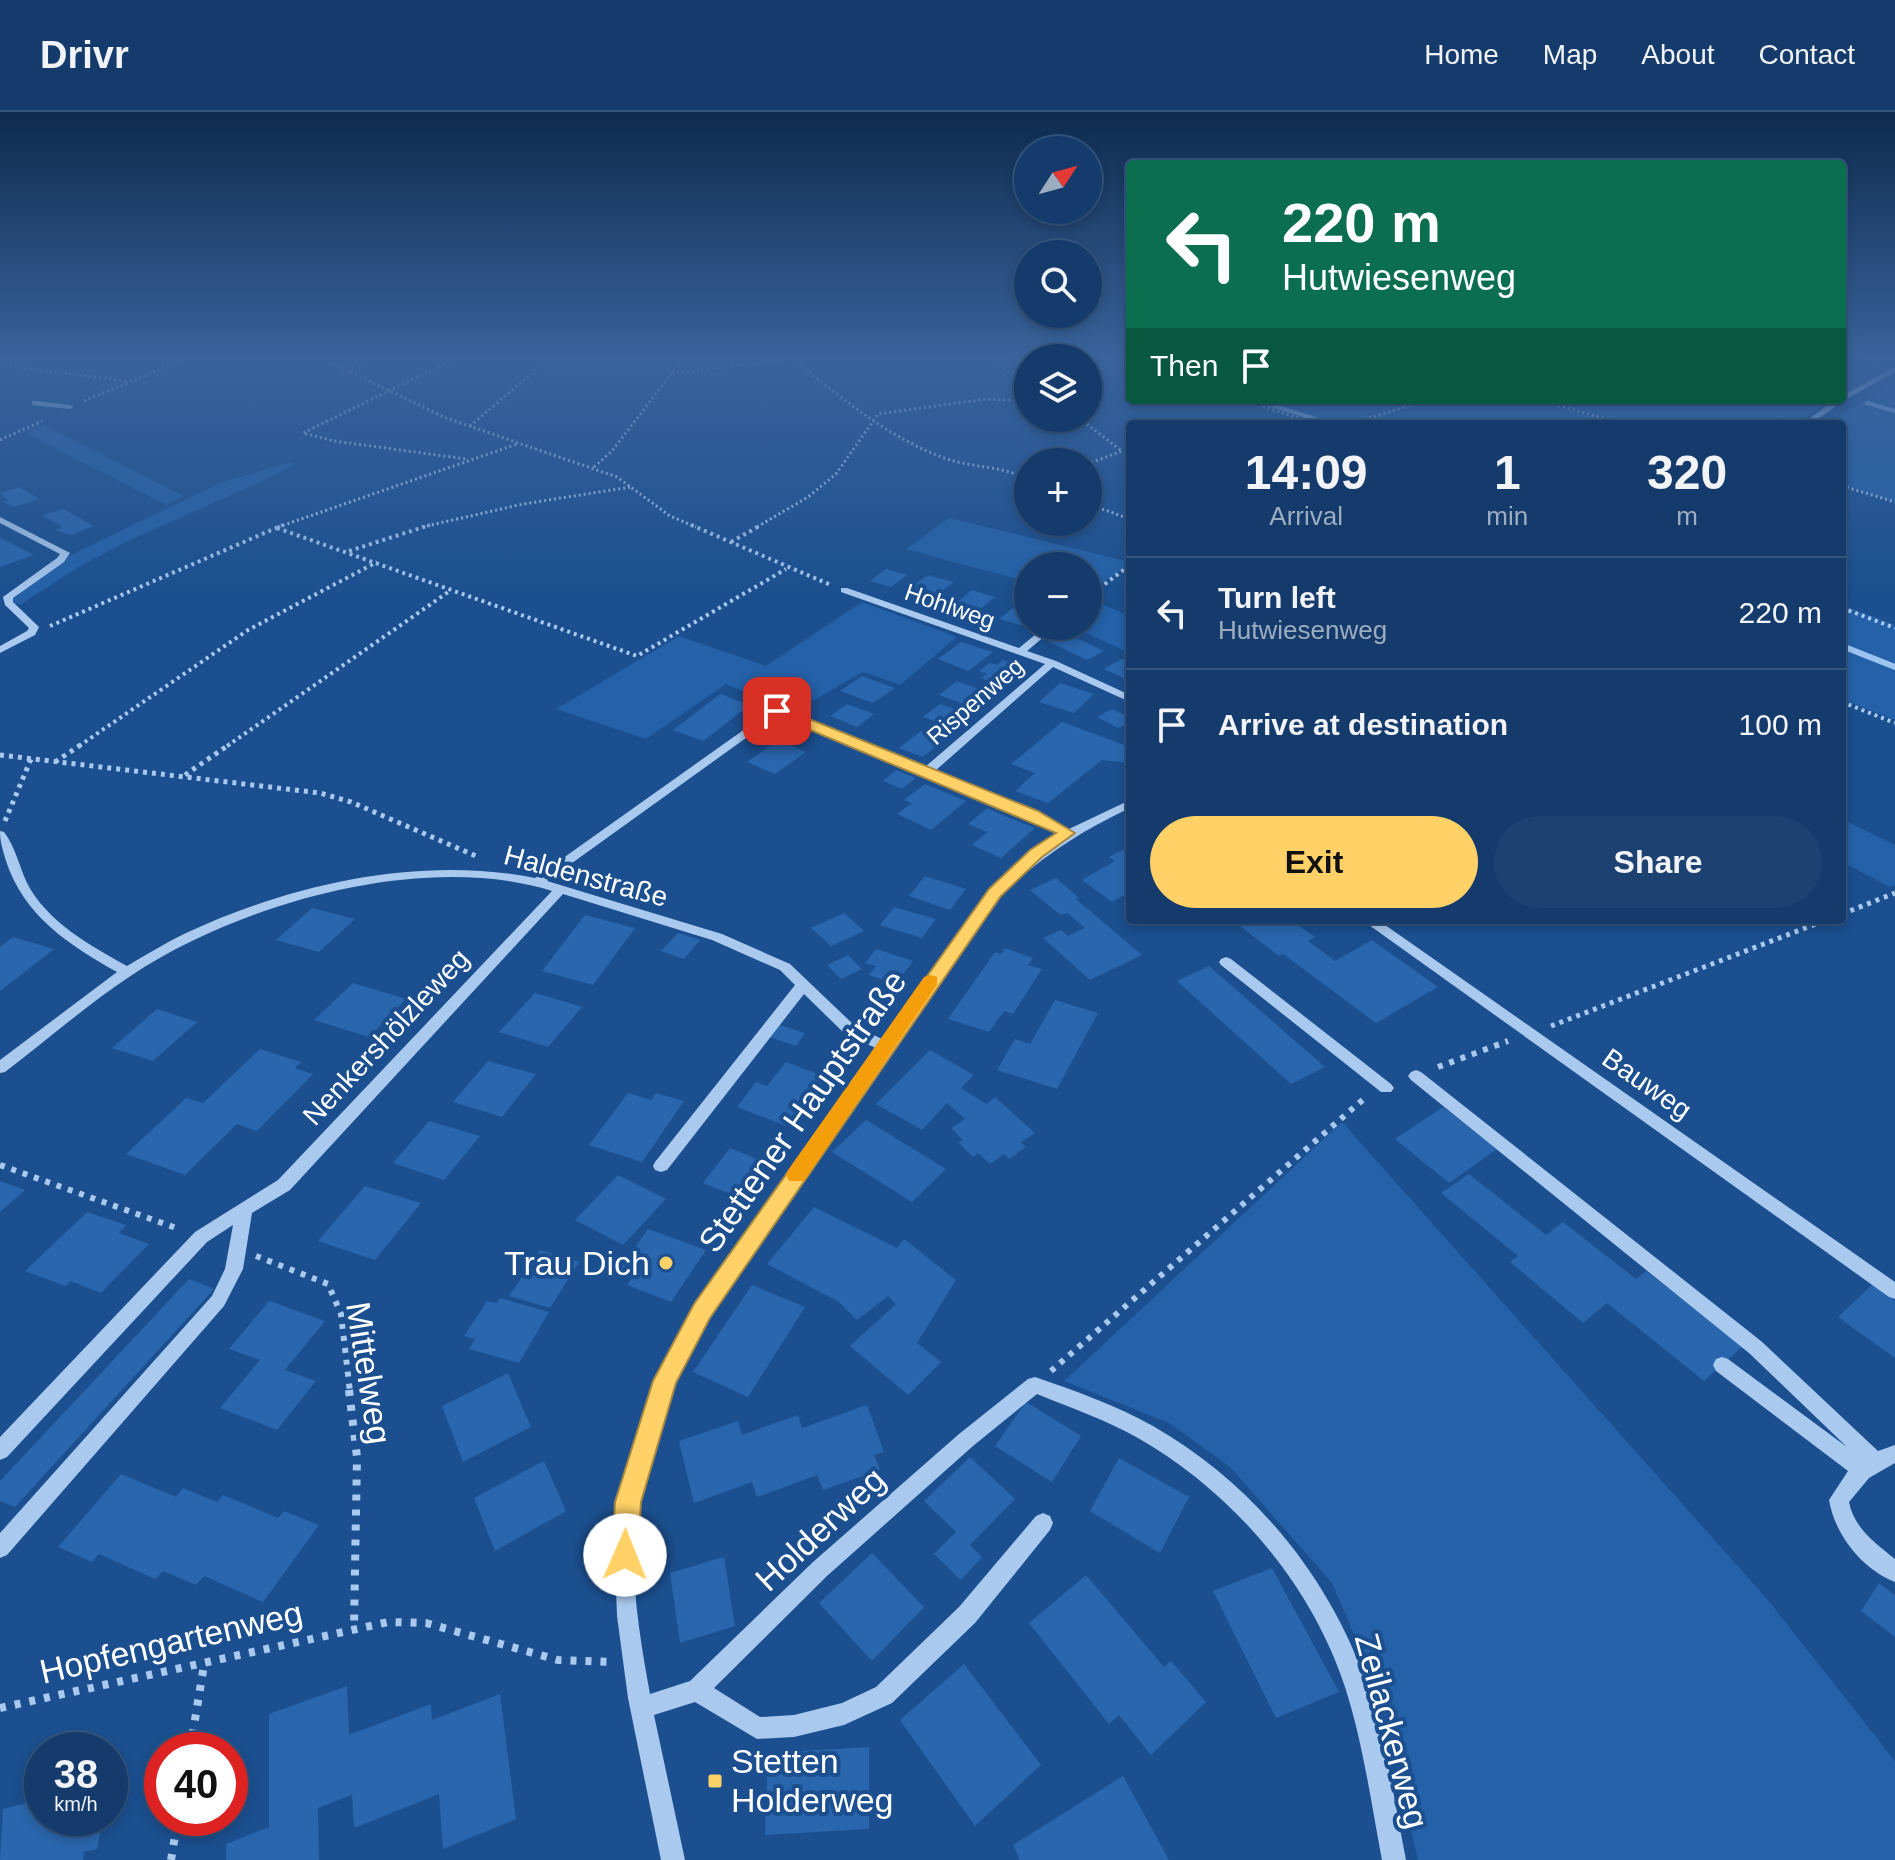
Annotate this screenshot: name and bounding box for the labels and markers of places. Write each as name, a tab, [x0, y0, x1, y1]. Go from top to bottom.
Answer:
pin	[743, 677, 811, 745]
place label: Trau Dich	[504, 1244, 650, 1282]
marker: Trau Dich	[657, 1254, 675, 1272]
place label: Stetten Holderweg	[731, 1742, 894, 1819]
marker: Stetten Holderweg	[706, 1772, 724, 1790]

